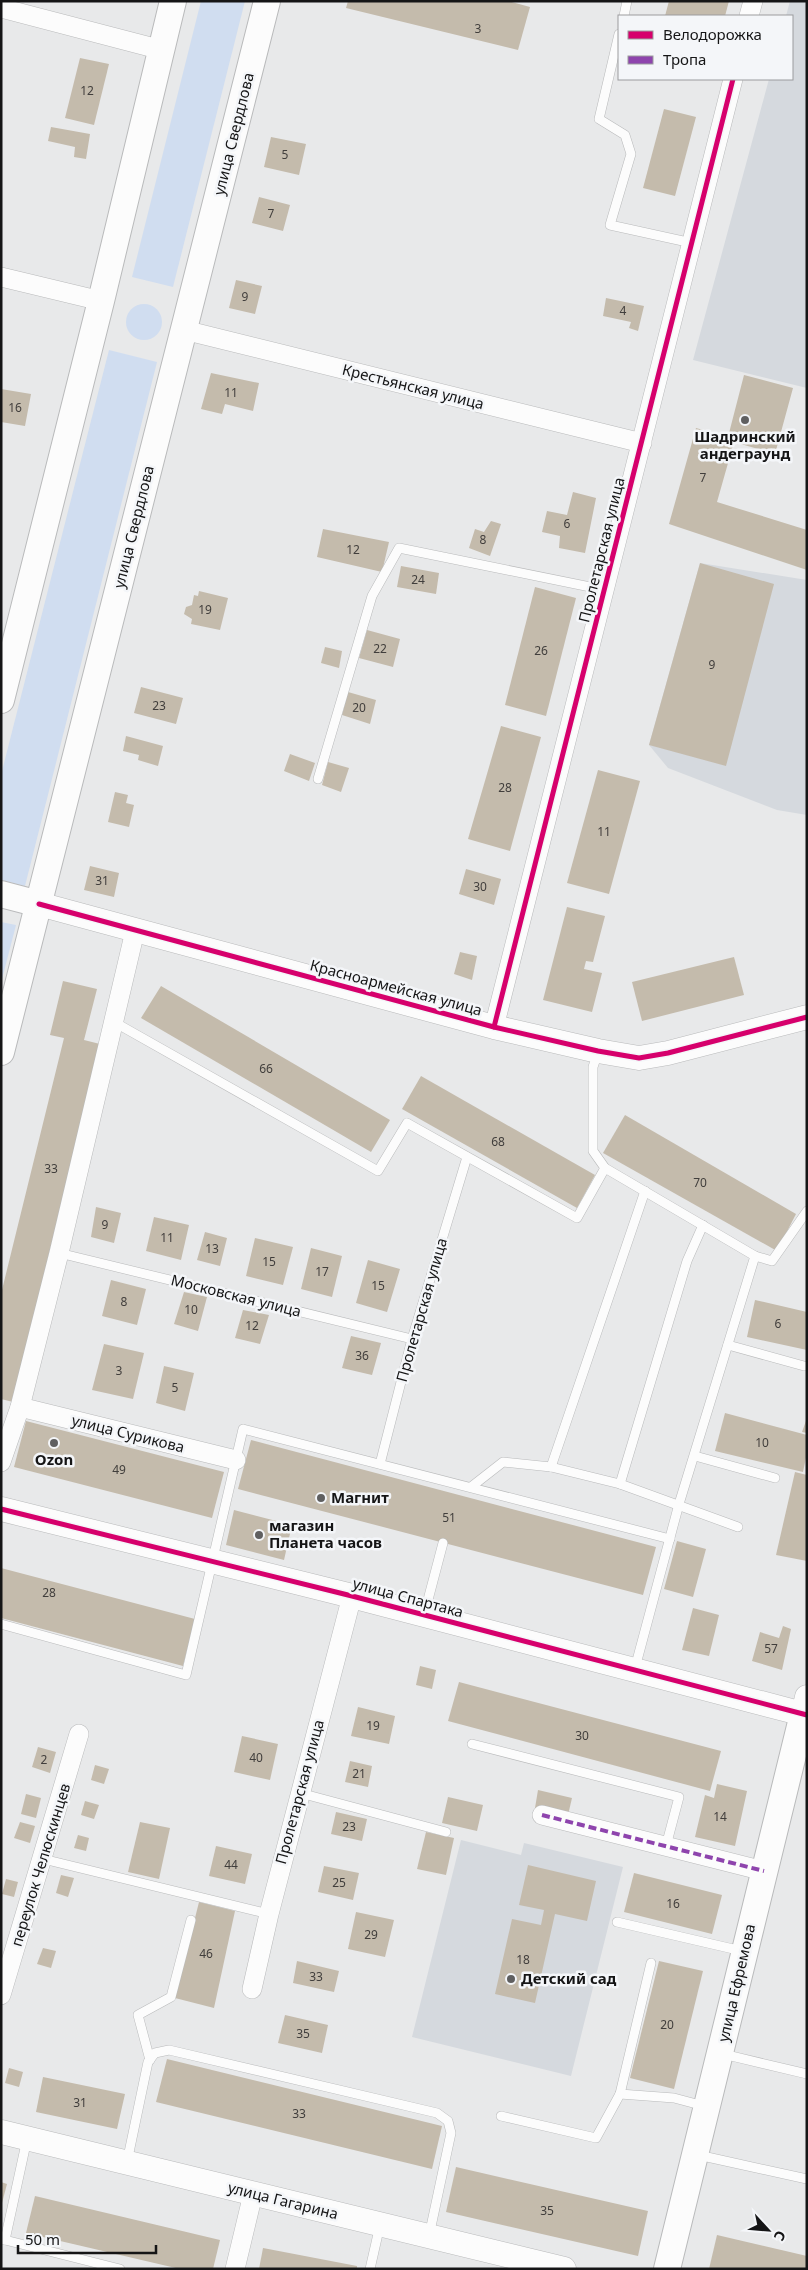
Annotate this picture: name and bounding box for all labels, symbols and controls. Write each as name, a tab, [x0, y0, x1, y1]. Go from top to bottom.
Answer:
legend	[618, 15, 793, 80]
house number: 3	[475, 20, 482, 37]
text: Велодорожка	[663, 24, 762, 44]
text: Тропа	[663, 49, 706, 69]
street label: улица Свердлова	[208, 70, 258, 197]
house number: 12	[80, 82, 94, 99]
house number: 5	[282, 146, 289, 163]
house number: 7	[268, 205, 275, 222]
house number: 9	[242, 288, 249, 305]
house number: 4	[620, 302, 627, 319]
street label: Крестьянская улица	[340, 359, 486, 413]
house number: 11	[224, 384, 238, 401]
house number: 16	[8, 399, 22, 416]
marker: Шадринский андеграунд	[739, 414, 751, 426]
place label: Шадринский андеграунд	[694, 426, 796, 463]
street label: улица Свердлова	[108, 463, 158, 590]
house number: 7	[700, 469, 707, 486]
street label: Пролетарская улица	[573, 475, 629, 624]
house number: 6	[564, 515, 571, 532]
house number: 8	[480, 531, 487, 548]
house number: 12	[346, 541, 360, 558]
house number: 24	[411, 571, 425, 588]
house number: 19	[198, 601, 212, 618]
house number: 22	[373, 640, 387, 657]
house number: 26	[534, 642, 548, 659]
house number: 9	[709, 656, 716, 673]
house number: 23	[152, 697, 166, 714]
house number: 20	[352, 699, 366, 716]
house number: 28	[498, 779, 512, 796]
house number: 11	[597, 823, 611, 840]
house number: 31	[95, 872, 109, 889]
house number: 30	[473, 878, 487, 895]
street label: Красноармейская улица	[308, 954, 485, 1020]
house number: 66	[259, 1060, 273, 1077]
house number: 68	[491, 1133, 505, 1150]
house number: 33	[44, 1160, 58, 1177]
house number: 70	[693, 1174, 707, 1191]
house number: 9	[102, 1216, 109, 1233]
house number: 11	[160, 1229, 174, 1246]
street label: Пролетарская улица	[391, 1235, 451, 1384]
house number: 13	[205, 1240, 219, 1257]
house number: 15	[262, 1253, 276, 1270]
house number: 17	[315, 1263, 329, 1280]
street label: Московская улица	[169, 1269, 303, 1321]
house number: 15	[371, 1277, 385, 1294]
house number: 8	[121, 1293, 128, 1310]
house number: 10	[184, 1301, 198, 1318]
house number: 6	[775, 1315, 782, 1332]
house number: 12	[245, 1317, 259, 1334]
house number: 36	[355, 1347, 369, 1364]
house number: 3	[116, 1362, 123, 1379]
house number: 5	[172, 1379, 179, 1396]
street label: улица Сурикова	[70, 1409, 187, 1457]
house number: 10	[755, 1434, 769, 1451]
marker: Ozon	[48, 1437, 60, 1449]
place label: Ozon	[35, 1449, 73, 1469]
house number: 49	[112, 1461, 126, 1478]
place label: Магнит	[331, 1487, 389, 1507]
marker: Магнит	[315, 1492, 327, 1504]
house number: 51	[442, 1509, 456, 1526]
place label: магазин Планета часов	[269, 1515, 382, 1552]
marker: магазин Планета часов	[253, 1529, 265, 1541]
street label: улица Спартака	[351, 1573, 466, 1621]
house number: 28	[42, 1584, 56, 1601]
house number: 57	[764, 1640, 778, 1657]
street label: Пролетарская улица	[270, 1717, 328, 1866]
house number: 19	[366, 1717, 380, 1734]
house number: 30	[575, 1727, 589, 1744]
house number: 40	[249, 1749, 263, 1766]
house number: 2	[41, 1751, 48, 1768]
house number: 21	[352, 1765, 366, 1782]
street label: переулок Челюскинцев	[6, 1781, 74, 1949]
house number: 14	[713, 1808, 727, 1825]
house number: 23	[342, 1818, 356, 1835]
house number: 44	[224, 1856, 238, 1873]
house number: 25	[332, 1874, 346, 1891]
house number: 16	[666, 1895, 680, 1912]
street label: улица Ефремова	[713, 1922, 759, 2044]
house number: 29	[364, 1926, 378, 1943]
house number: 46	[199, 1945, 213, 1962]
house number: 18	[516, 1951, 530, 1968]
house number: 33	[309, 1968, 323, 1985]
place label: Детский сад	[521, 1968, 617, 1988]
marker: Детский сад	[505, 1973, 517, 1985]
house number: 20	[660, 2016, 674, 2033]
house number: 35	[296, 2025, 310, 2042]
house number: 31	[73, 2094, 87, 2111]
house number: 33	[292, 2105, 306, 2122]
street label: улица Гагарина	[226, 2177, 340, 2223]
house number: 35	[540, 2202, 554, 2219]
north arrow	[743, 2205, 793, 2255]
scale bar	[18, 2222, 155, 2254]
text: С	[770, 2228, 791, 2244]
text: 50 m	[25, 2229, 60, 2249]

